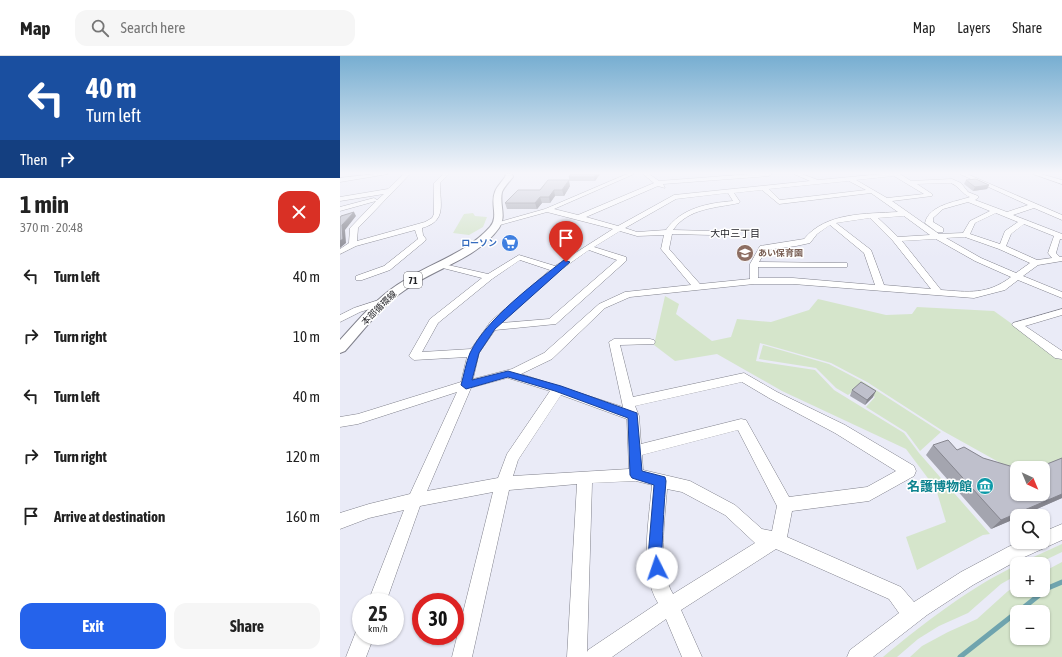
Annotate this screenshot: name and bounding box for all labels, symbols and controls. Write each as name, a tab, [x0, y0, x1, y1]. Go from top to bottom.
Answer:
search box	[75, 10, 355, 46]
text: Map	[20, 17, 51, 39]
icon: search	[89, 17, 111, 39]
text: Search here	[121, 19, 185, 36]
text: Map	[913, 20, 935, 36]
text: Layers	[957, 20, 990, 36]
text: Share	[1012, 20, 1042, 36]
icon: left	[20, 72, 72, 124]
text: 40 m	[86, 72, 136, 104]
text: Turn left	[86, 105, 141, 126]
icon: right	[56, 148, 78, 170]
text: Then	[20, 151, 48, 168]
text: 1 min	[20, 191, 69, 218]
button: close	[278, 191, 320, 233]
text: 370 m · 20:48	[20, 220, 83, 235]
pin	[549, 221, 583, 262]
icon: arrive	[555, 227, 577, 249]
district label: 大中三丁目	[710, 228, 760, 239]
supermarket icon: ローソン	[500, 233, 520, 253]
place label: ローソン	[461, 238, 497, 248]
school or university icon: あい保育園	[735, 243, 755, 263]
place label: あい保育園	[758, 248, 803, 258]
icon: left	[20, 265, 42, 287]
text: Turn left	[54, 268, 100, 285]
text: 40 m	[293, 268, 320, 285]
road number: 71	[404, 272, 422, 288]
street label: 本部循環線	[359, 288, 399, 327]
icon: right	[20, 325, 42, 347]
text: Turn right	[54, 328, 107, 345]
text: 10 m	[293, 328, 320, 345]
icon: left	[20, 385, 42, 407]
text: Turn left	[54, 388, 100, 405]
text: 40 m	[293, 388, 320, 405]
icon: right	[20, 445, 42, 467]
text: Turn right	[54, 448, 107, 465]
text: 120 m	[286, 448, 320, 465]
north arrow	[1010, 461, 1050, 501]
map controls	[1010, 461, 1050, 645]
museum icon: 名護博物館	[975, 476, 995, 496]
place label: 名護博物館	[907, 479, 972, 494]
icon: arrive	[20, 505, 42, 527]
text: Arrive at destination	[54, 508, 165, 525]
text: 160 m	[286, 508, 320, 525]
button: search	[1010, 509, 1050, 549]
position arrow	[636, 547, 678, 589]
button: +	[1010, 557, 1050, 597]
speed limit sign: 30	[412, 593, 464, 645]
text: 25	[369, 602, 387, 625]
button: Exit	[20, 603, 166, 649]
button: Share	[174, 603, 320, 649]
button: −	[1010, 605, 1050, 645]
text: km/h	[368, 623, 388, 634]

